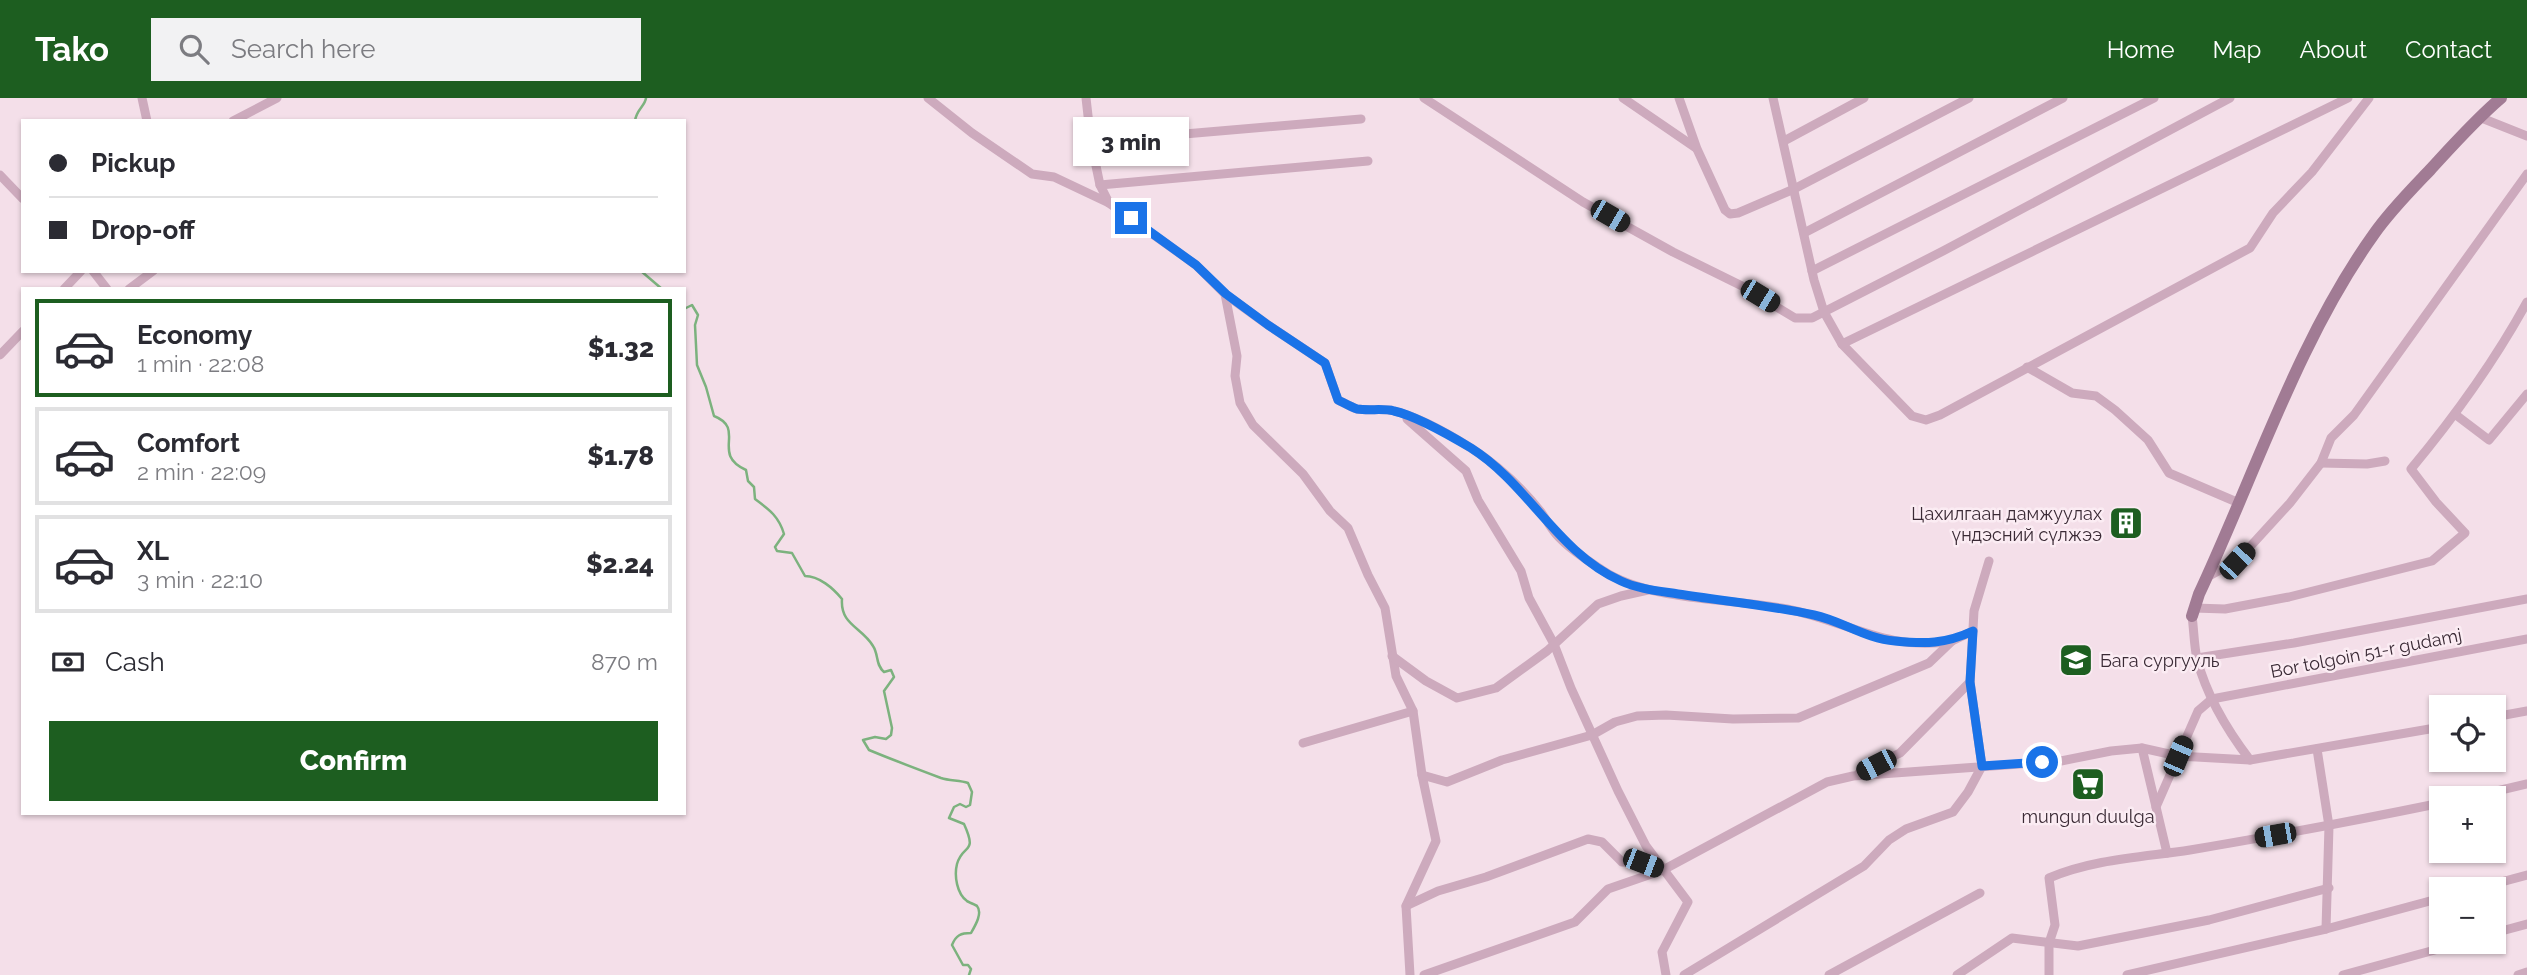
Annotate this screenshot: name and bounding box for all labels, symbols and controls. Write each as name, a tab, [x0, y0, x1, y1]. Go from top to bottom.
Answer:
search box	[151, 18, 641, 81]
text: Tako	[35, 30, 109, 69]
icon: search	[175, 30, 213, 68]
text: Search here	[231, 34, 375, 64]
text: Home	[2107, 35, 2175, 64]
text: Map	[2213, 35, 2261, 64]
text: About	[2299, 35, 2367, 64]
text: Contact	[2405, 35, 2492, 64]
callout: 3 min	[1073, 116, 1189, 166]
text: 3 min	[1101, 128, 1161, 155]
text: Pickup	[91, 148, 176, 178]
car	[1587, 196, 1634, 236]
route end	[1115, 202, 1147, 234]
text: Drop-off	[91, 215, 195, 245]
car	[1737, 276, 1784, 316]
icon: car	[53, 317, 116, 380]
text: Economy	[137, 320, 252, 350]
text: $1.32	[588, 333, 654, 363]
text: 1 min · 22:08	[137, 350, 264, 377]
icon: car	[53, 425, 116, 488]
text: Comfort	[137, 428, 240, 458]
text: $1.78	[587, 441, 654, 471]
text: 2 min · 22:09	[137, 458, 266, 485]
place label: Цахилгаан дамжуулах үндэсний сүлжээ	[1911, 503, 2102, 545]
building icon: Цахилгаан дамжуулах үндэсний сүлжээ	[2107, 504, 2145, 542]
icon: car	[53, 533, 116, 596]
text: XL	[137, 536, 169, 566]
car	[2215, 538, 2260, 584]
text: $2.24	[586, 549, 654, 579]
text: 3 min · 22:10	[137, 566, 263, 593]
street label: Bor tolgoin 51-r gudamj	[2269, 624, 2463, 682]
school or university icon: Бага сургууль	[2057, 641, 2095, 679]
icon: cash	[49, 643, 87, 681]
text: Cash	[105, 647, 165, 677]
text: 870 m	[591, 648, 658, 675]
place label: Бага сургууль	[2100, 650, 2220, 671]
map controls	[2429, 695, 2506, 954]
button: locate	[2429, 695, 2506, 772]
button: Confirm	[49, 721, 658, 801]
car	[2161, 733, 2196, 779]
car	[1853, 746, 1900, 784]
route start	[2026, 746, 2058, 778]
supermarket icon: mungun duulga	[2069, 765, 2107, 803]
button: +	[2429, 786, 2506, 863]
place label: mungun duulga	[2021, 806, 2155, 827]
car	[2253, 821, 2298, 849]
car	[1620, 846, 1667, 880]
button: −	[2429, 877, 2506, 954]

